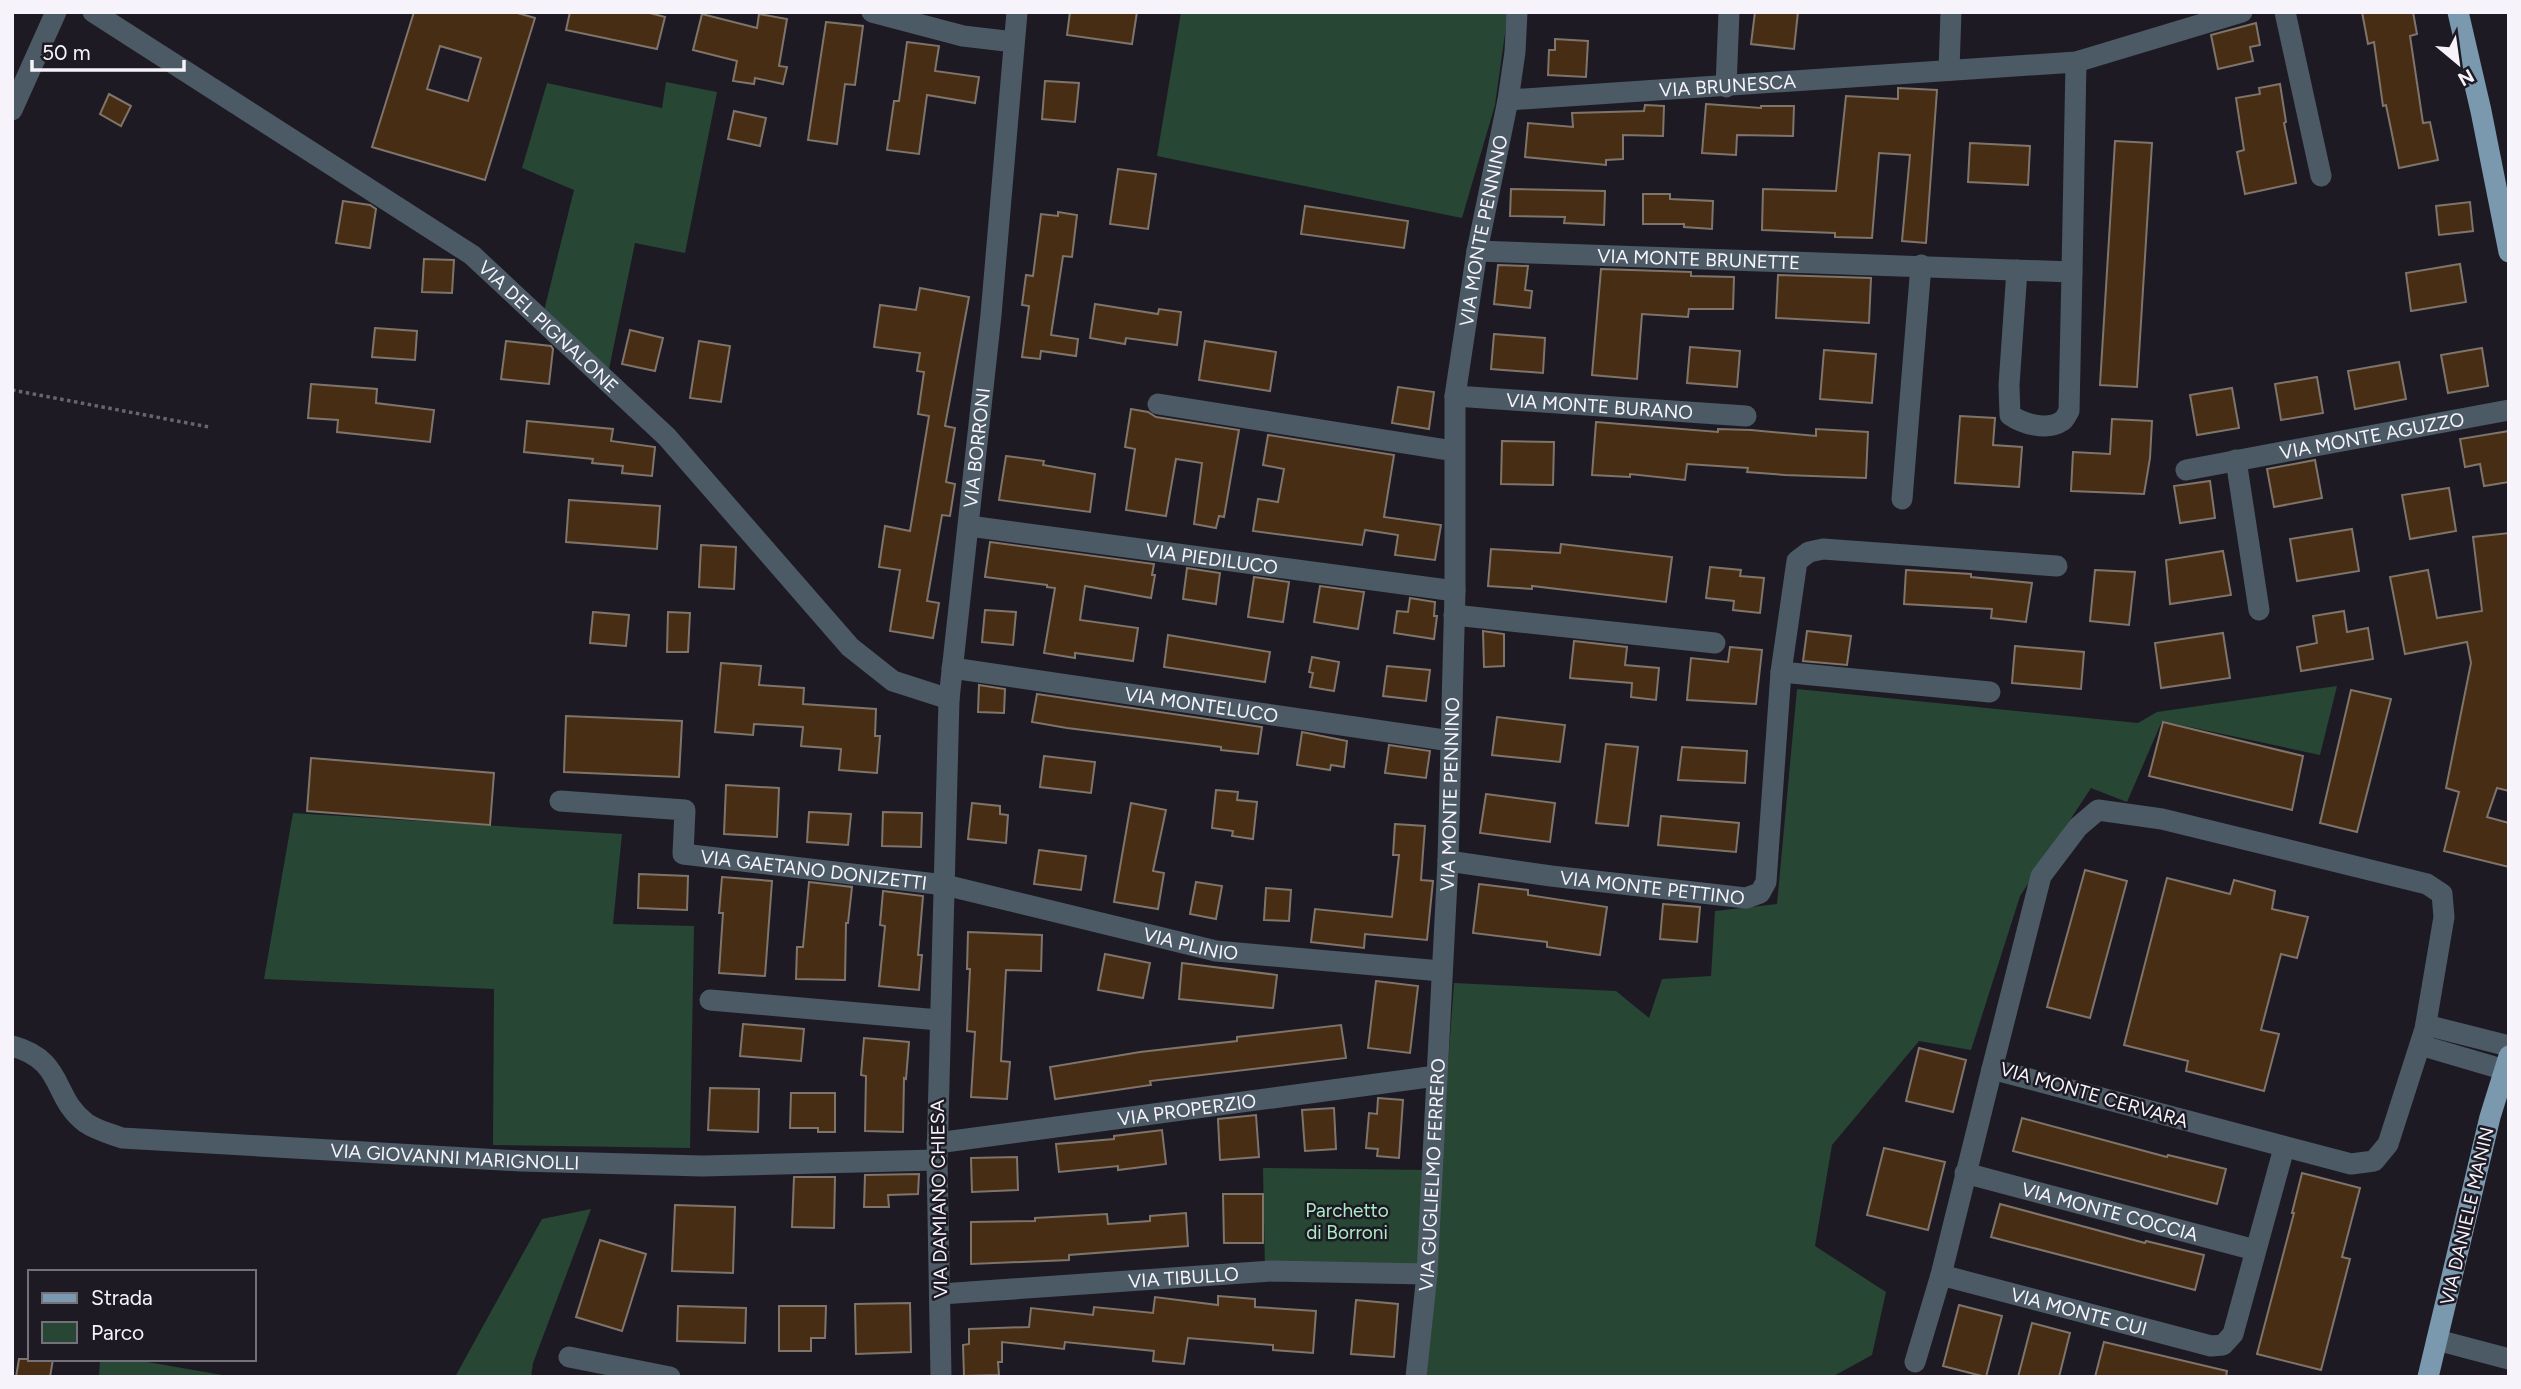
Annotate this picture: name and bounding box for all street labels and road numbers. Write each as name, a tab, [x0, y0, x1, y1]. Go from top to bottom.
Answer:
street label: VIA BRUNESCA	[1658, 69, 1797, 101]
street label: VIA MONTE PENNINO	[1454, 133, 1512, 328]
street label: VIA MONTE BRUNETTE	[1597, 244, 1801, 274]
street label: VIA DEL PIGNALONE	[474, 256, 623, 397]
street label: VIA BORRONI	[958, 386, 994, 509]
street label: VIA MONTE BURANO	[1505, 388, 1694, 424]
street label: VIA MONTE AGUZZO	[2278, 407, 2466, 464]
street label: VIA PIEDILUCO	[1144, 538, 1279, 579]
street label: VIA MONTELUCO	[1123, 682, 1280, 727]
street label: VIA MONTE PENNINO	[1435, 697, 1464, 892]
street label: VIA GAETANO DONIZETTI	[699, 845, 928, 894]
street label: VIA MONTE PETTINO	[1559, 866, 1746, 909]
street label: VIA PLINIO	[1141, 922, 1239, 964]
street label: VIA MONTE CERVARA	[1997, 1057, 2191, 1133]
street label: VIA GUGLIELMO FERRERO	[1414, 1058, 1449, 1292]
street label: VIA PROPERZIO	[1116, 1089, 1258, 1130]
street label: VIA DAMIANO CHIESA	[926, 1099, 952, 1299]
street label: VIA DANIELE MANIN	[2435, 1125, 2499, 1307]
street label: VIA GIOVANNI MARIGNOLLI	[330, 1139, 580, 1174]
street label: VIA MONTE COCCIA	[2019, 1177, 2201, 1246]
street label: VIA TIBULLO	[1127, 1262, 1239, 1292]
street label: VIA MONTE CUI	[2008, 1282, 2150, 1340]

